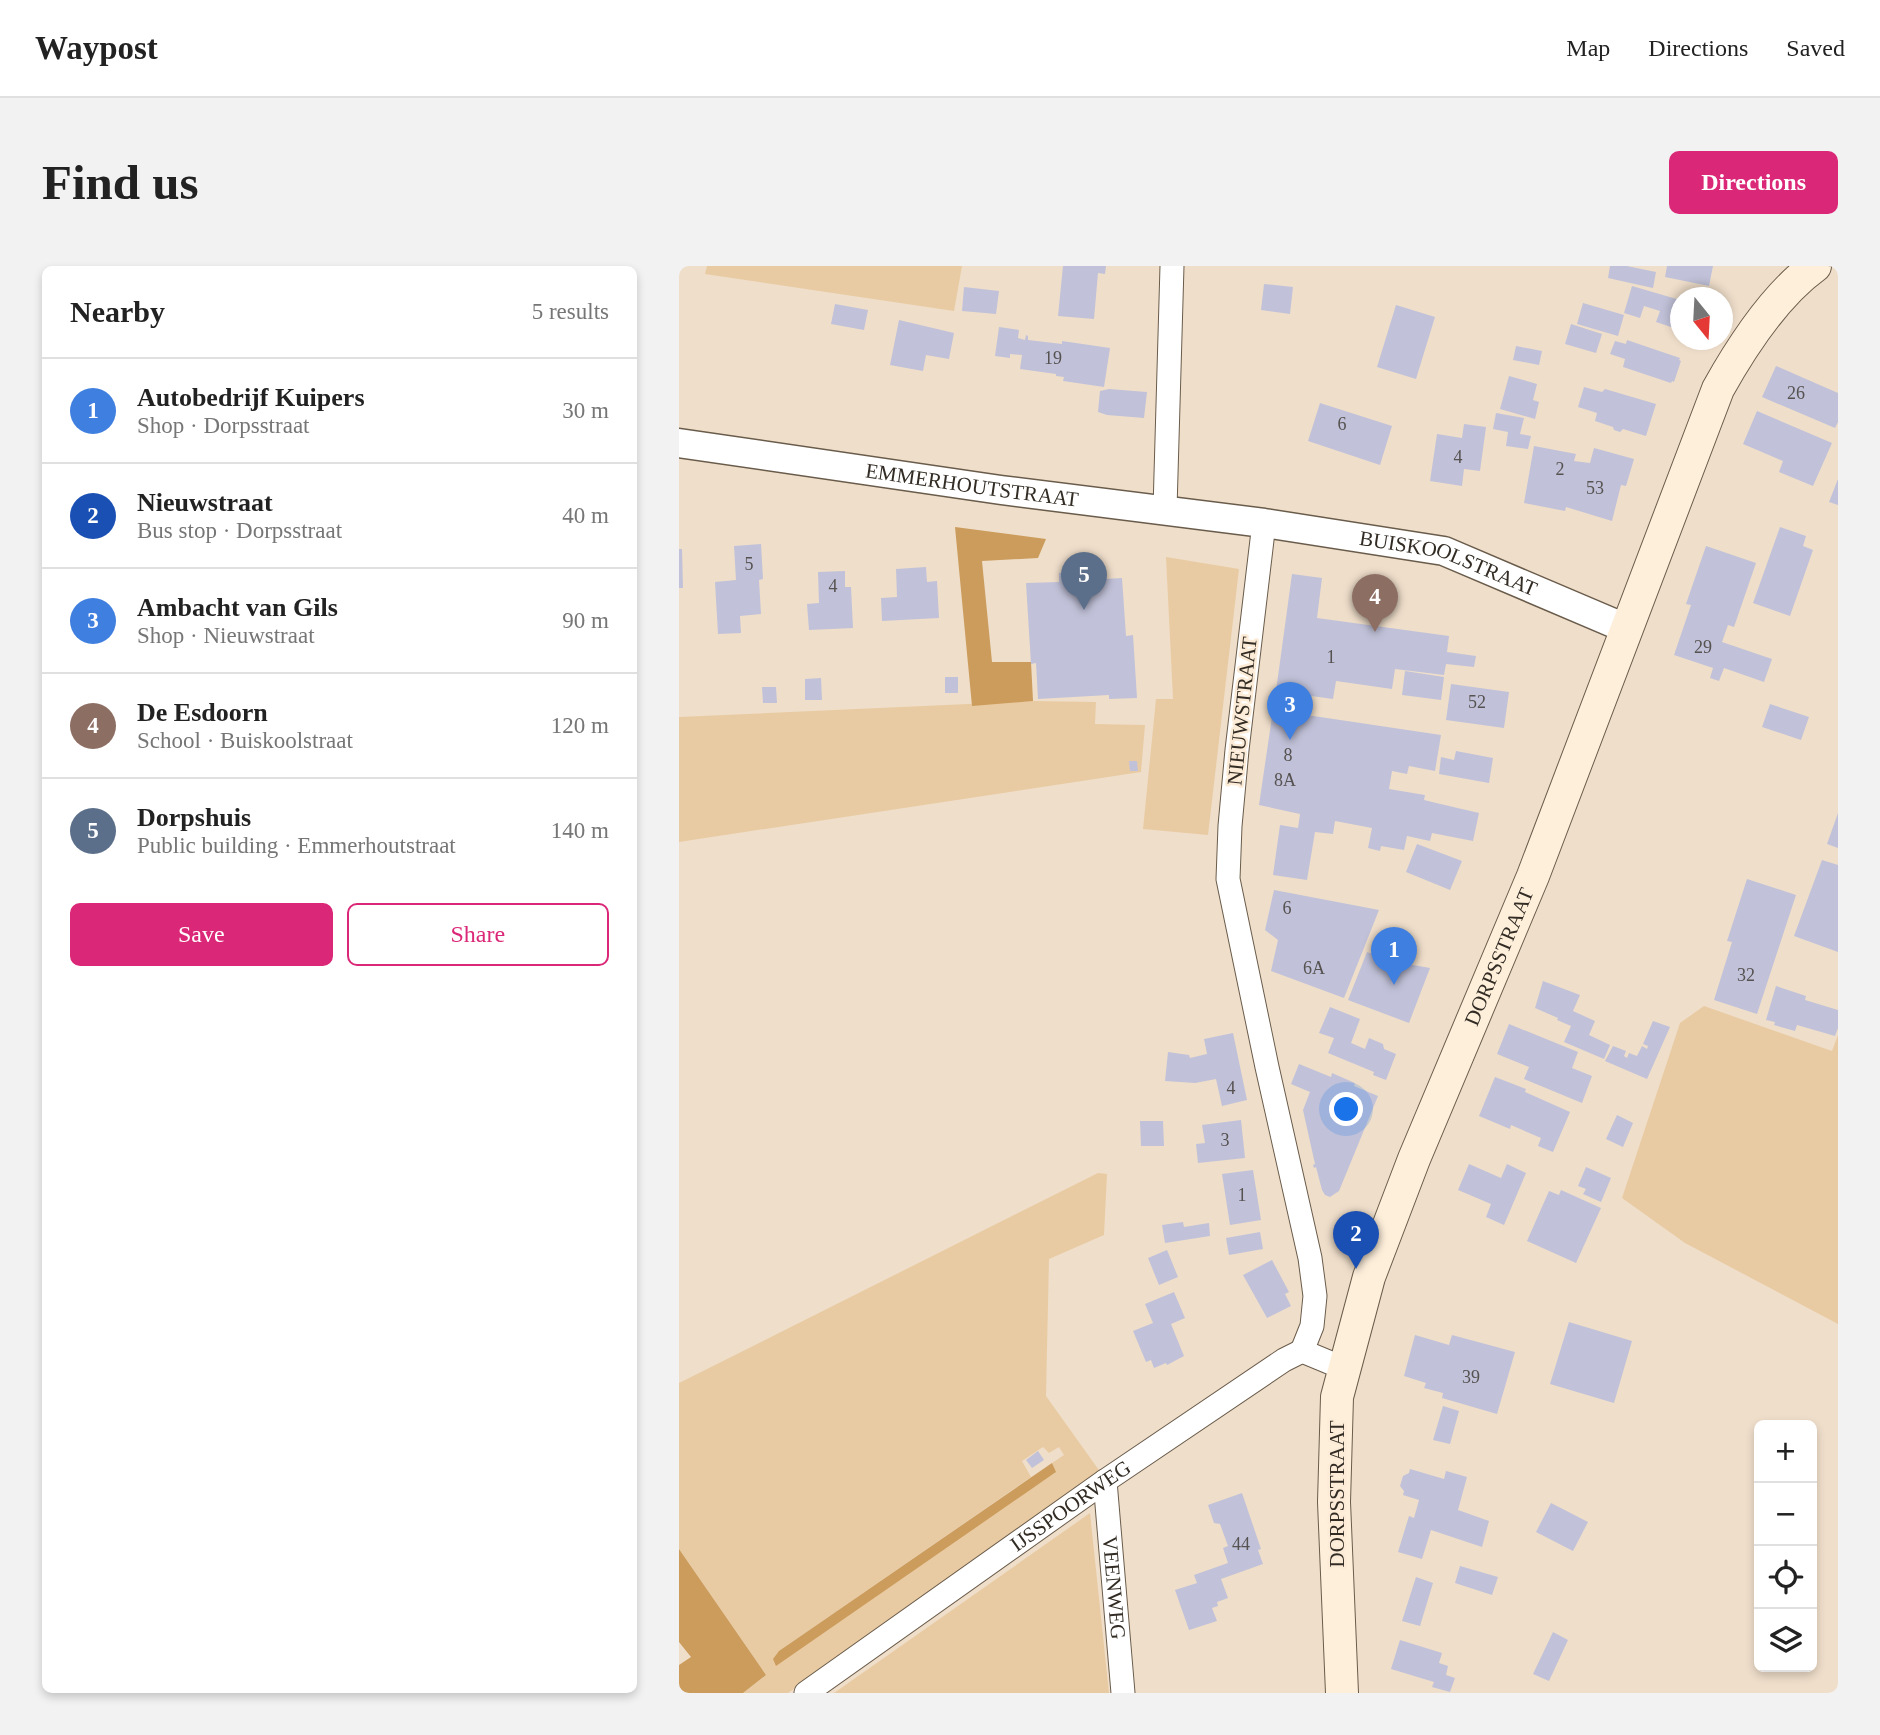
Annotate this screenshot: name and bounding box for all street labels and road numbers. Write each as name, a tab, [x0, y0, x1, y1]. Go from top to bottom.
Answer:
street label: EMMERHOUTSTRAAT	[864, 458, 1080, 512]
street label: BUISKOOLSTRAAT	[1358, 526, 1541, 601]
street label: NIEUWSTRAAT	[1222, 635, 1262, 787]
street label: DORPSSTRAAT	[1459, 884, 1539, 1029]
street label: DORPSSTRAAT	[1325, 1420, 1349, 1568]
street label: IJSSPOORWEG	[1006, 1455, 1135, 1556]
street label: VEENWEG	[1098, 1535, 1130, 1640]

